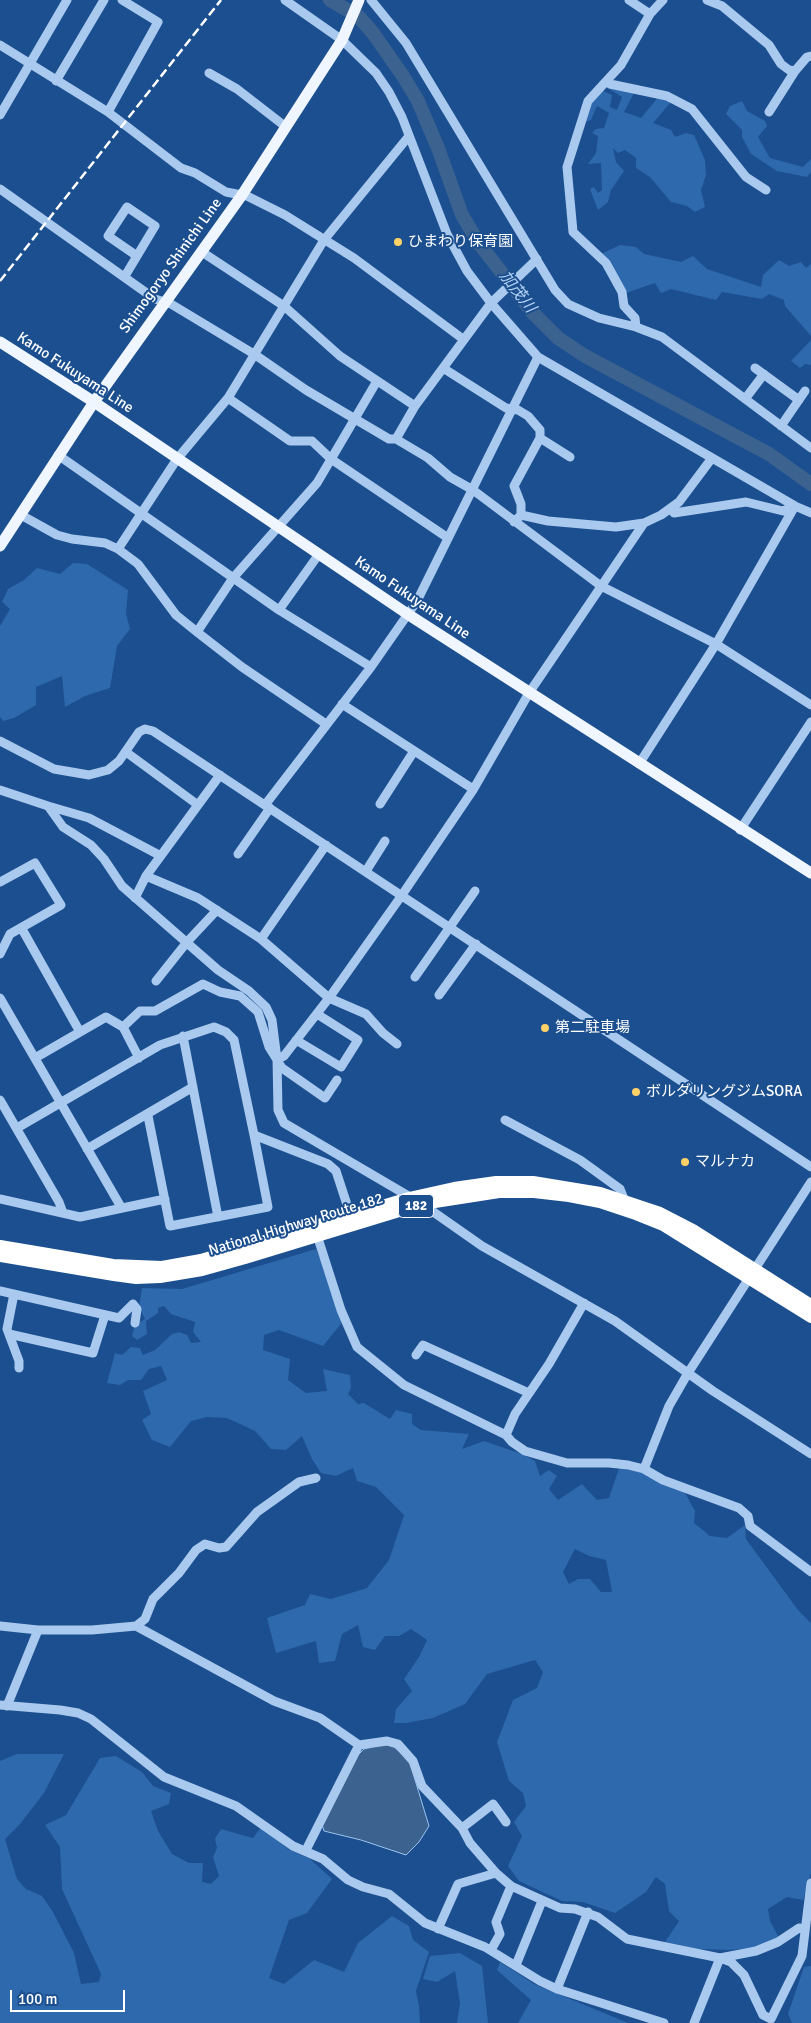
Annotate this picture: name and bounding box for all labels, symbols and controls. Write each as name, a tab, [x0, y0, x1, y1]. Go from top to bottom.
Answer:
street label: Shimogoryo Shinichi Line	[116, 195, 226, 337]
place label: ひまわり保育園	[408, 233, 513, 251]
marker: ひまわり保育園	[392, 236, 404, 248]
water label: 加茂川	[495, 267, 539, 317]
street label: Kamo Fukuyama Line	[13, 329, 137, 417]
street label: Kamo Fukuyama Line	[351, 553, 473, 643]
place label: 第二駐車場	[555, 1019, 630, 1037]
marker: 第二駐車場	[539, 1022, 551, 1034]
place label: ボルダリングジムSORA	[646, 1083, 802, 1101]
marker: ボルダリングジムSORA	[630, 1086, 642, 1098]
place label: マルナカ	[695, 1153, 755, 1171]
marker: マルナカ	[679, 1156, 691, 1168]
street label: National Highway Route 182	[206, 1190, 386, 1260]
road number: 182	[398, 1194, 434, 1218]
scale bar	[12, 1980, 128, 2012]
text: 100 m	[18, 1990, 58, 2008]

